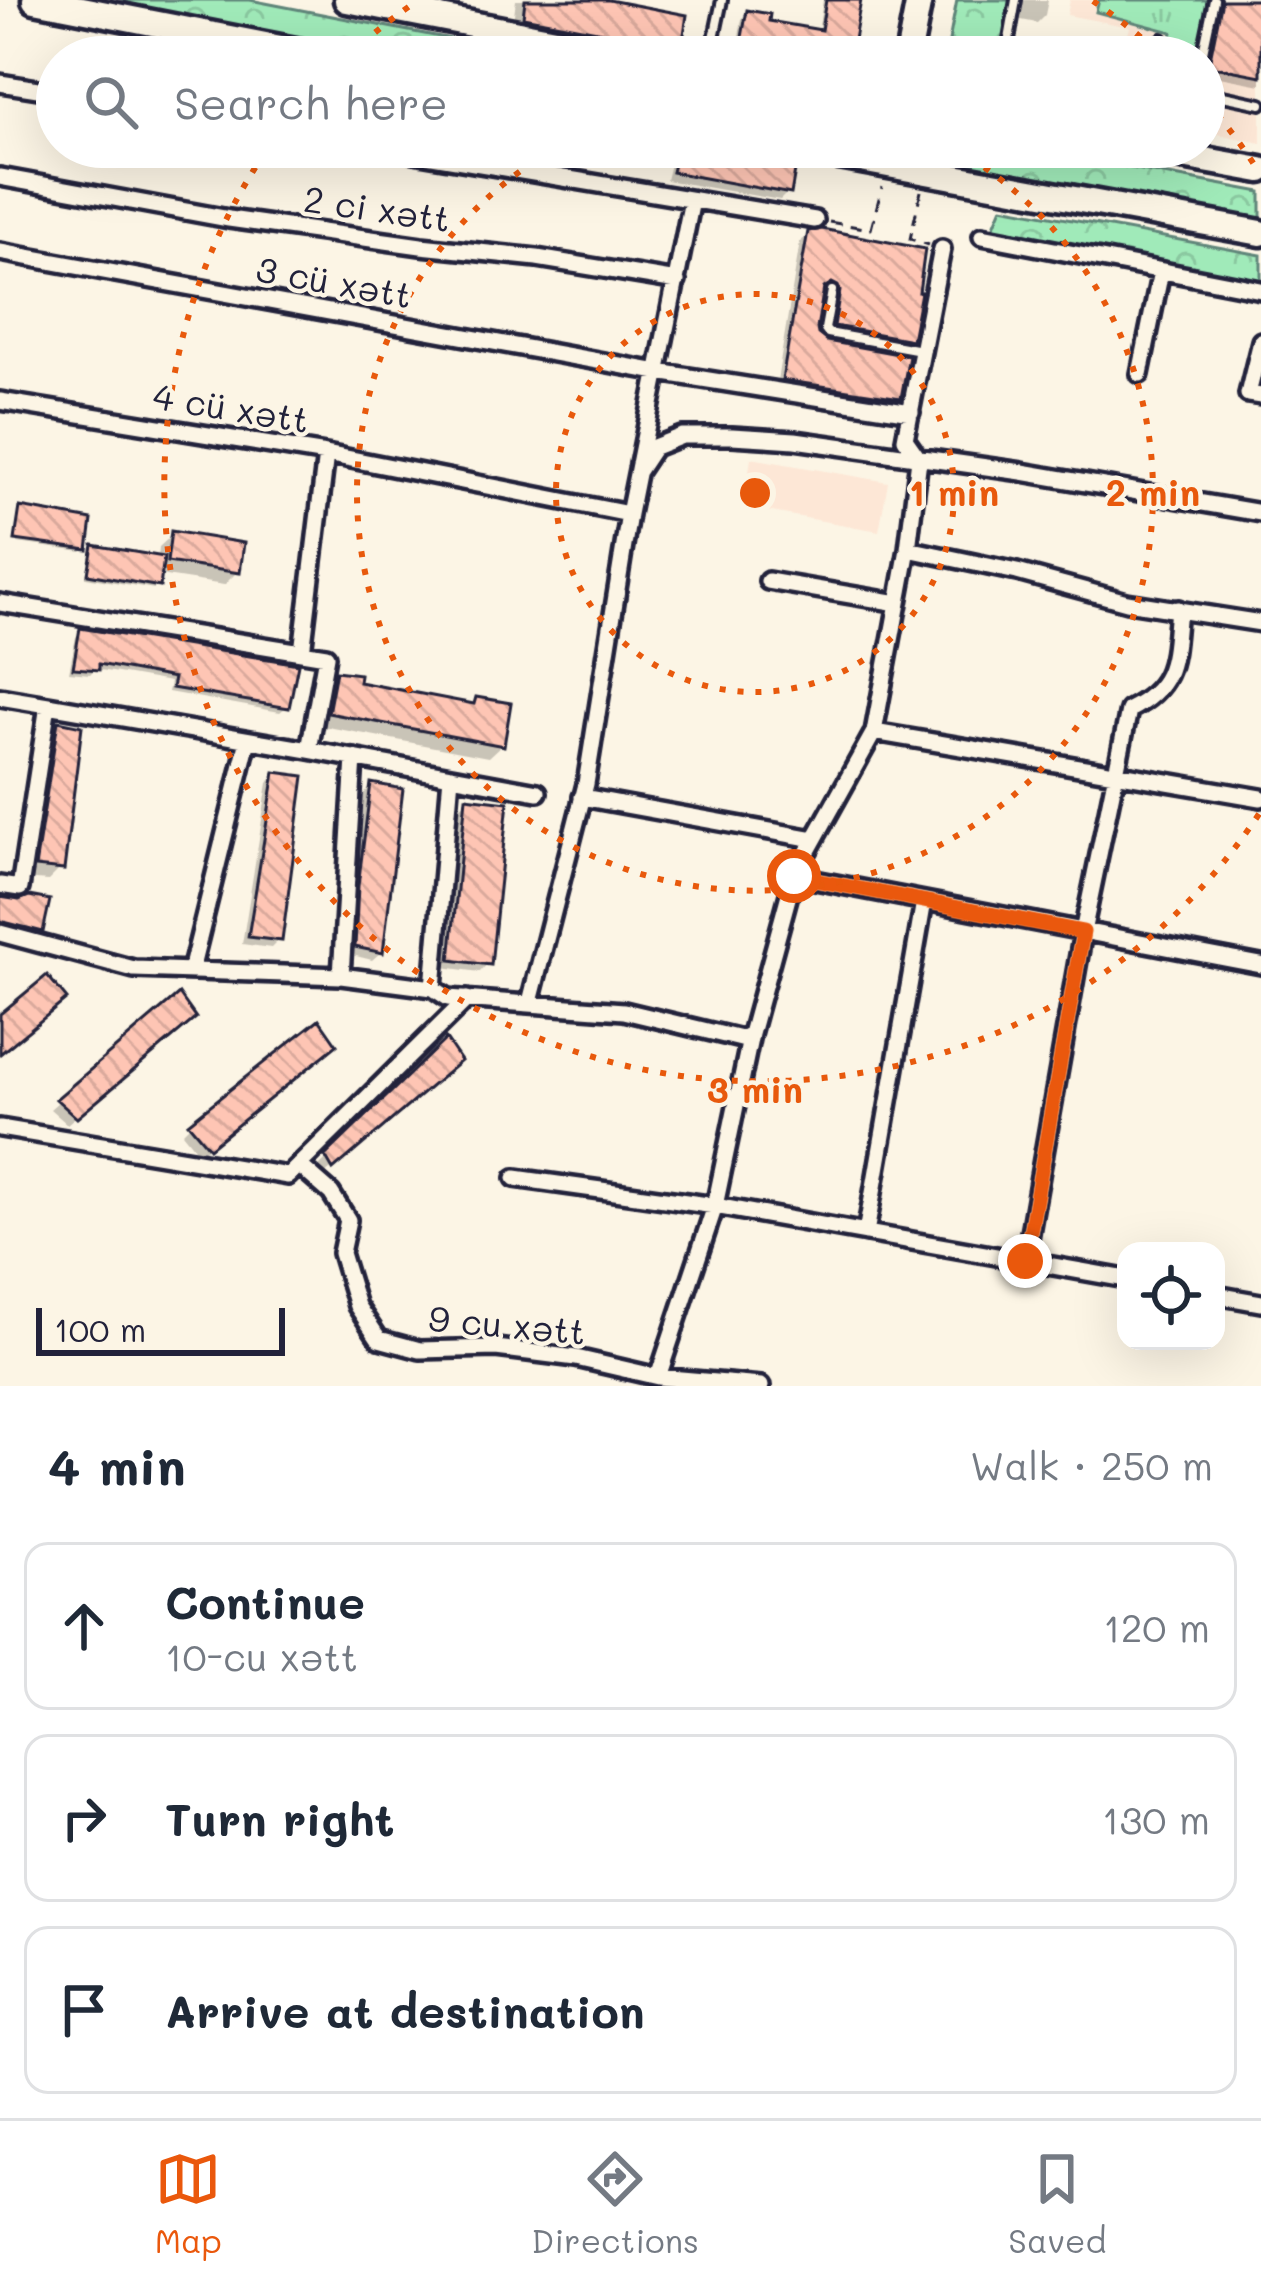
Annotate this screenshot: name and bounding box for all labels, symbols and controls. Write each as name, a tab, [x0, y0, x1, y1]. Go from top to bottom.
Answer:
search box	[36, 36, 1225, 168]
icon: search	[78, 69, 144, 135]
text: Search here	[174, 73, 448, 131]
street label: 2 ci xətt	[301, 174, 454, 241]
street label: 3 cü xətt	[253, 244, 416, 317]
street label: 4 cü xətt	[150, 371, 313, 442]
text: 1 min	[909, 468, 999, 515]
text: 2 min	[1106, 468, 1200, 515]
centre of rings	[734, 472, 776, 514]
route start	[767, 849, 821, 903]
text: 3 min	[707, 1065, 803, 1112]
route end	[998, 1234, 1052, 1288]
map controls	[1117, 1242, 1225, 1350]
button: locate	[1117, 1242, 1225, 1350]
street label: 9 cu xətt	[427, 1293, 588, 1354]
scale bar	[36, 1302, 285, 1355]
text: 100 m	[54, 1307, 146, 1350]
text: 4 min	[48, 1431, 186, 1498]
text: Walk · 250 m	[970, 1439, 1213, 1490]
text: Continue	[165, 1572, 365, 1630]
icon: ahead	[51, 1593, 117, 1659]
text: 120 m	[1103, 1601, 1210, 1652]
text: 10-cu xətt	[165, 1630, 358, 1681]
icon: right	[51, 1785, 117, 1851]
text: Turn right	[165, 1789, 394, 1847]
text: 130 m	[1102, 1793, 1210, 1844]
icon: arrive	[51, 1977, 117, 2043]
text: Arrive at destination	[165, 1981, 645, 2039]
tab: Map	[155, 2146, 222, 2261]
tab: Directions	[531, 2146, 699, 2261]
tab: Saved	[1008, 2146, 1106, 2261]

